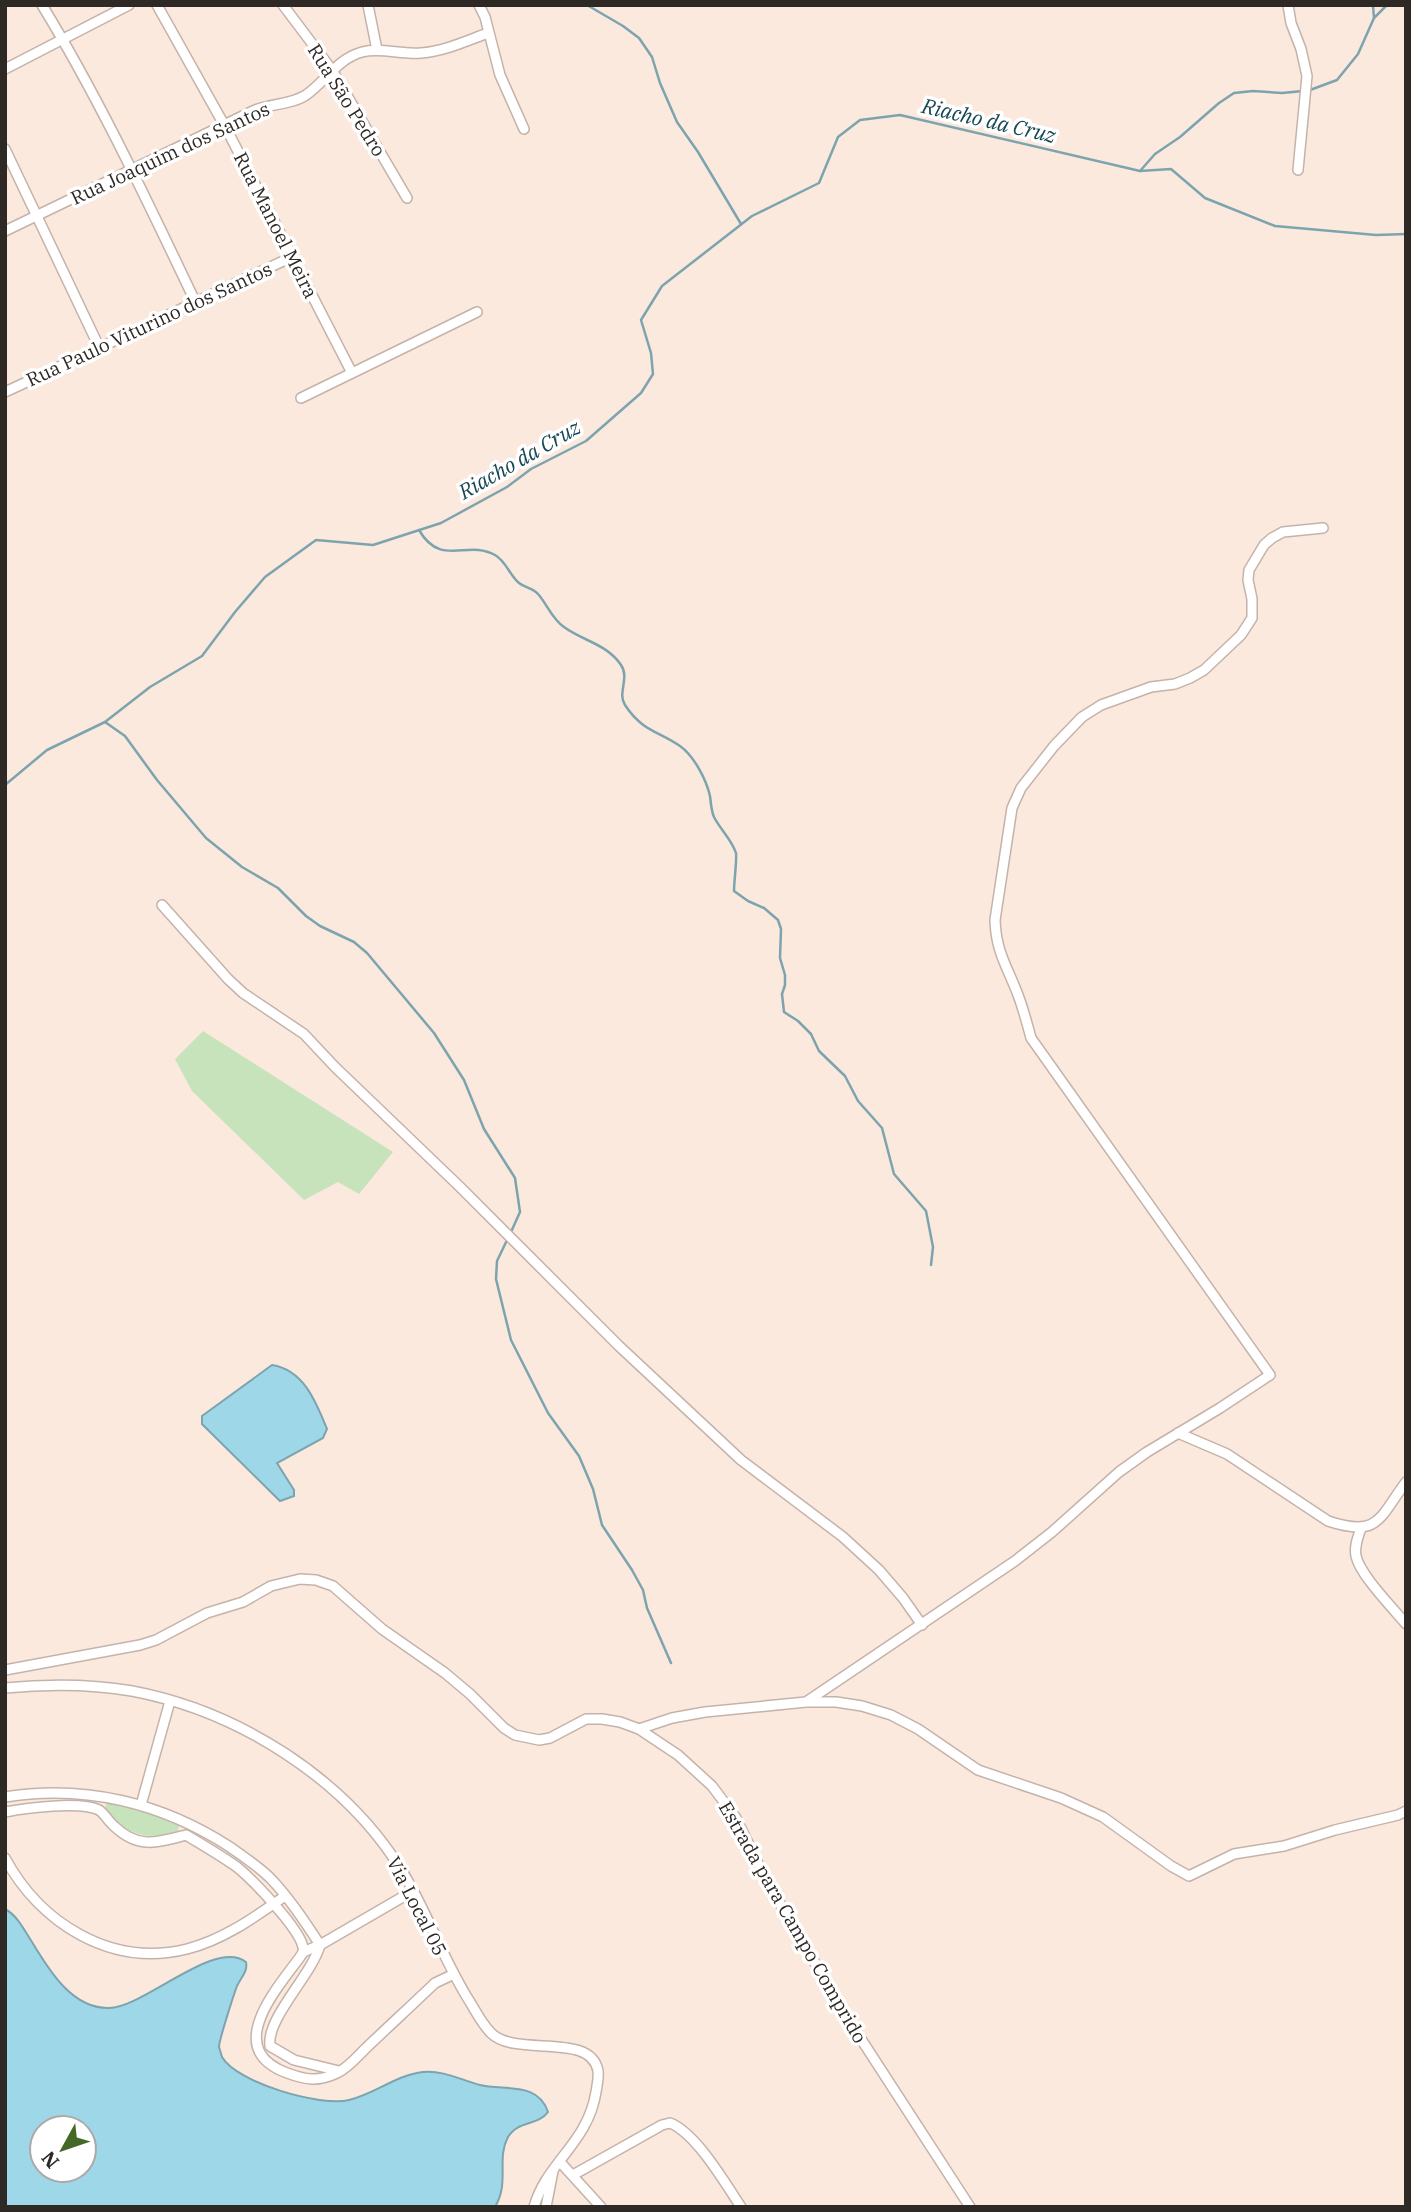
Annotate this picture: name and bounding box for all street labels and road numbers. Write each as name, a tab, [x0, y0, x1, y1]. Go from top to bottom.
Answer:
street label: Rua São Pedro	[303, 39, 391, 161]
street label: Rua Joaquim dos Santos	[67, 96, 273, 210]
street label: Rua Manoel Meira	[229, 148, 323, 302]
street label: Rua Paulo Viturino dos Santos	[22, 256, 276, 392]
street label: Estrada para Campo Comprido	[714, 1797, 872, 2047]
street label: Via Local 05	[382, 1852, 452, 1960]

